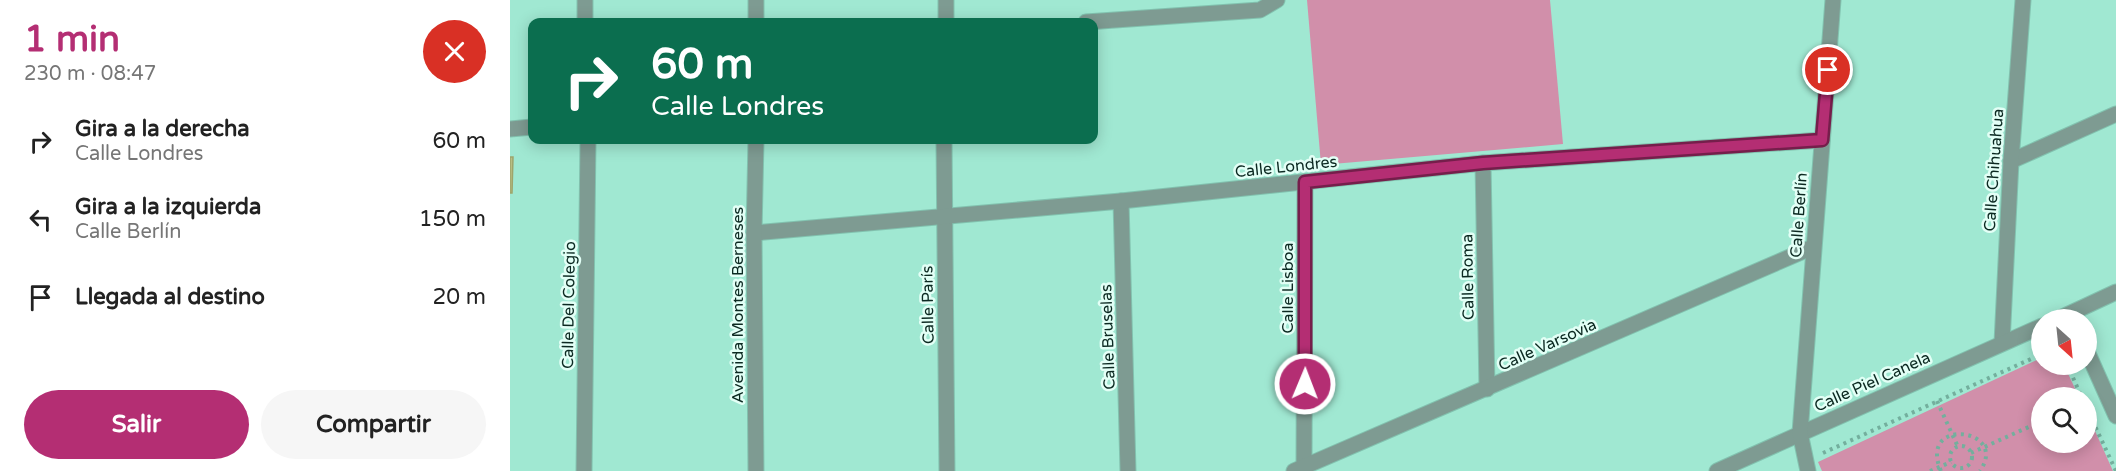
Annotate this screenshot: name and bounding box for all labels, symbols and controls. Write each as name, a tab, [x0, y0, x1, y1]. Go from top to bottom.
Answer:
text: 1 min	[24, 18, 120, 61]
button: close	[423, 20, 486, 83]
text: 60 m	[651, 39, 753, 90]
icon: right	[552, 42, 630, 120]
pin	[1802, 44, 1853, 95]
icon: arrive	[1811, 53, 1844, 86]
text: 230 m · 08:47	[24, 62, 156, 86]
text: Calle Londres	[651, 90, 824, 123]
street label: Calle Chihuahua	[1980, 108, 2008, 232]
text: Gira a la derecha	[75, 116, 250, 142]
icon: right	[24, 125, 57, 158]
text: 60 m	[432, 128, 486, 154]
text: Calle Londres	[75, 142, 203, 166]
street label: Calle Londres	[1234, 152, 1338, 182]
street label: Calle Berlín	[1786, 172, 1812, 258]
text: Gira a la izquierda	[75, 194, 261, 220]
icon: left	[24, 203, 57, 236]
text: 150 m	[419, 206, 486, 232]
street label: Avenida Montes Berneses	[728, 207, 748, 403]
text: Calle Berlín	[75, 220, 182, 244]
street label: Calle Roma	[1457, 234, 1479, 320]
street label: Calle Del Colegio	[558, 241, 580, 369]
street label: Calle Lisboa	[1278, 243, 1298, 334]
street label: Calle París	[917, 266, 939, 344]
icon: arrive	[24, 281, 57, 314]
text: Llegada al destino	[75, 284, 265, 310]
text: 20 m	[432, 284, 486, 310]
street label: Calle Bruselas	[1096, 284, 1120, 390]
north arrow	[2031, 309, 2097, 375]
map controls	[2031, 309, 2097, 453]
street label: Calle Varsovia	[1495, 314, 1600, 375]
street label: Calle Piel Canela	[1811, 347, 1934, 416]
position arrow	[1273, 352, 1337, 416]
button: search	[2031, 387, 2097, 453]
button: Salir	[24, 390, 249, 459]
button: Compartir	[261, 390, 486, 459]

